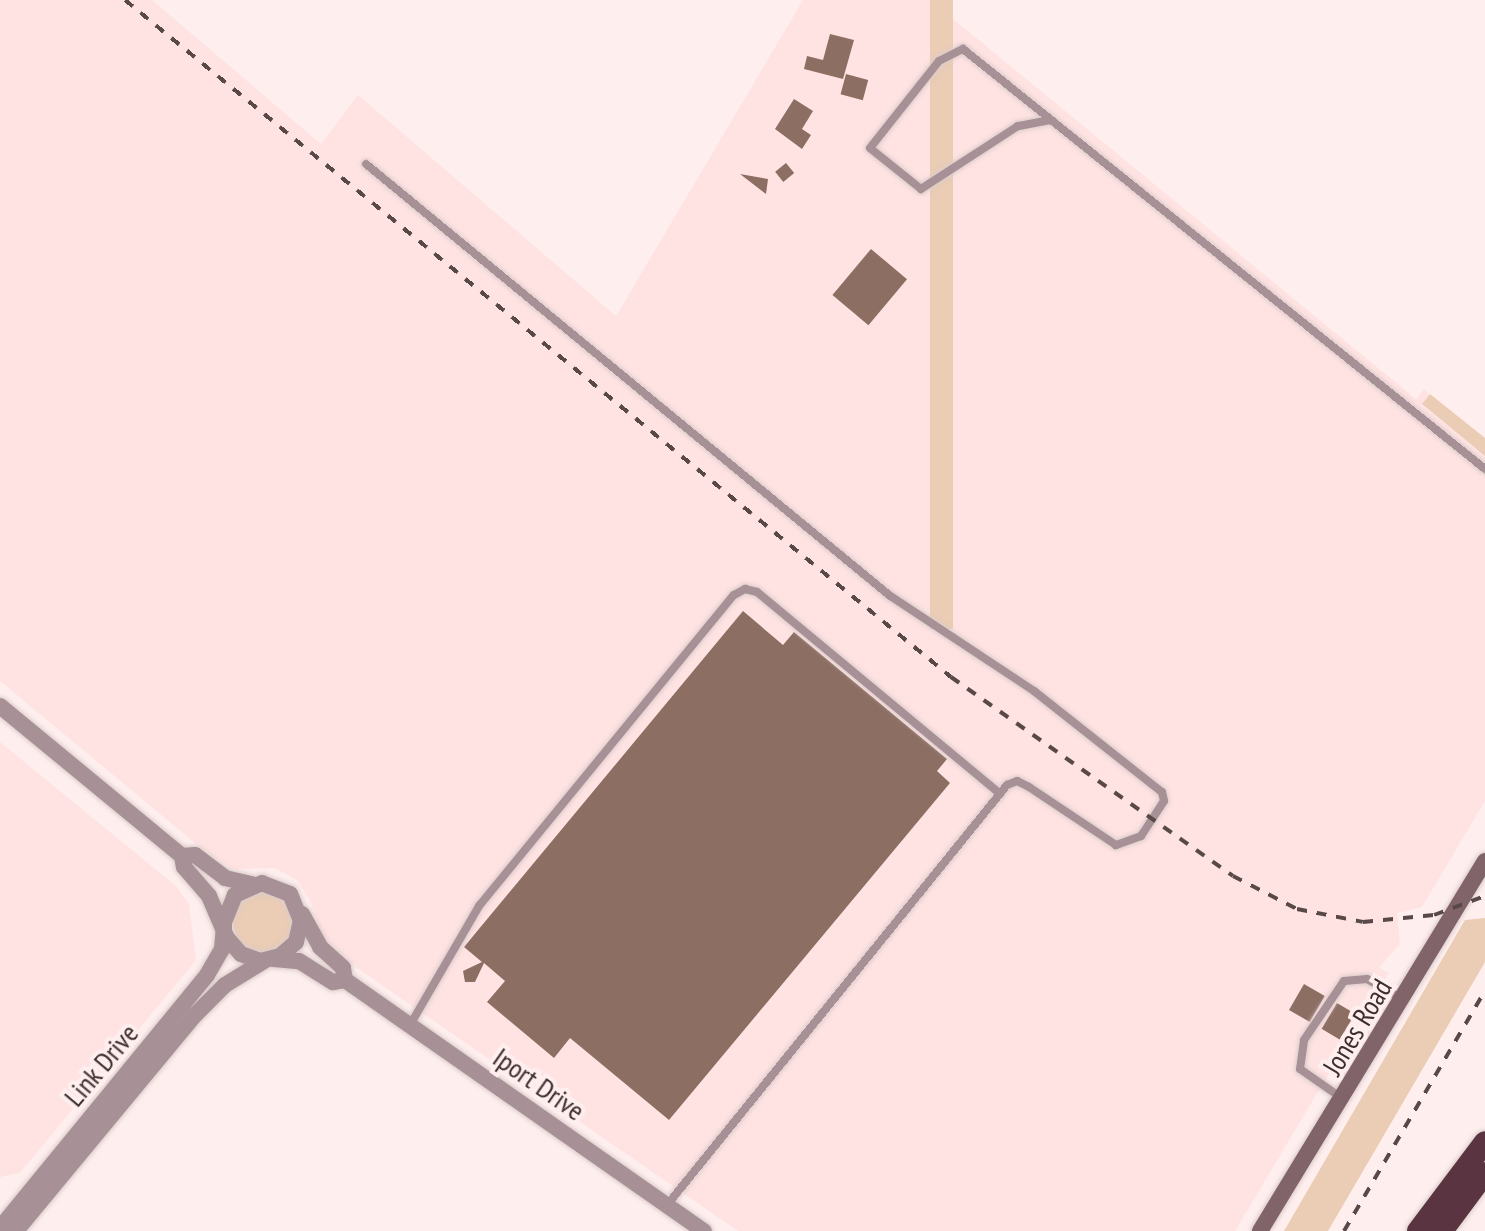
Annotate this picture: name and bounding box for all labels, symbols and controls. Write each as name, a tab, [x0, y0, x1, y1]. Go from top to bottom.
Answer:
street label: Jones Road	[1315, 973, 1399, 1081]
street label: Link Drive	[57, 1017, 145, 1113]
street label: Iport Drive	[487, 1041, 591, 1127]

